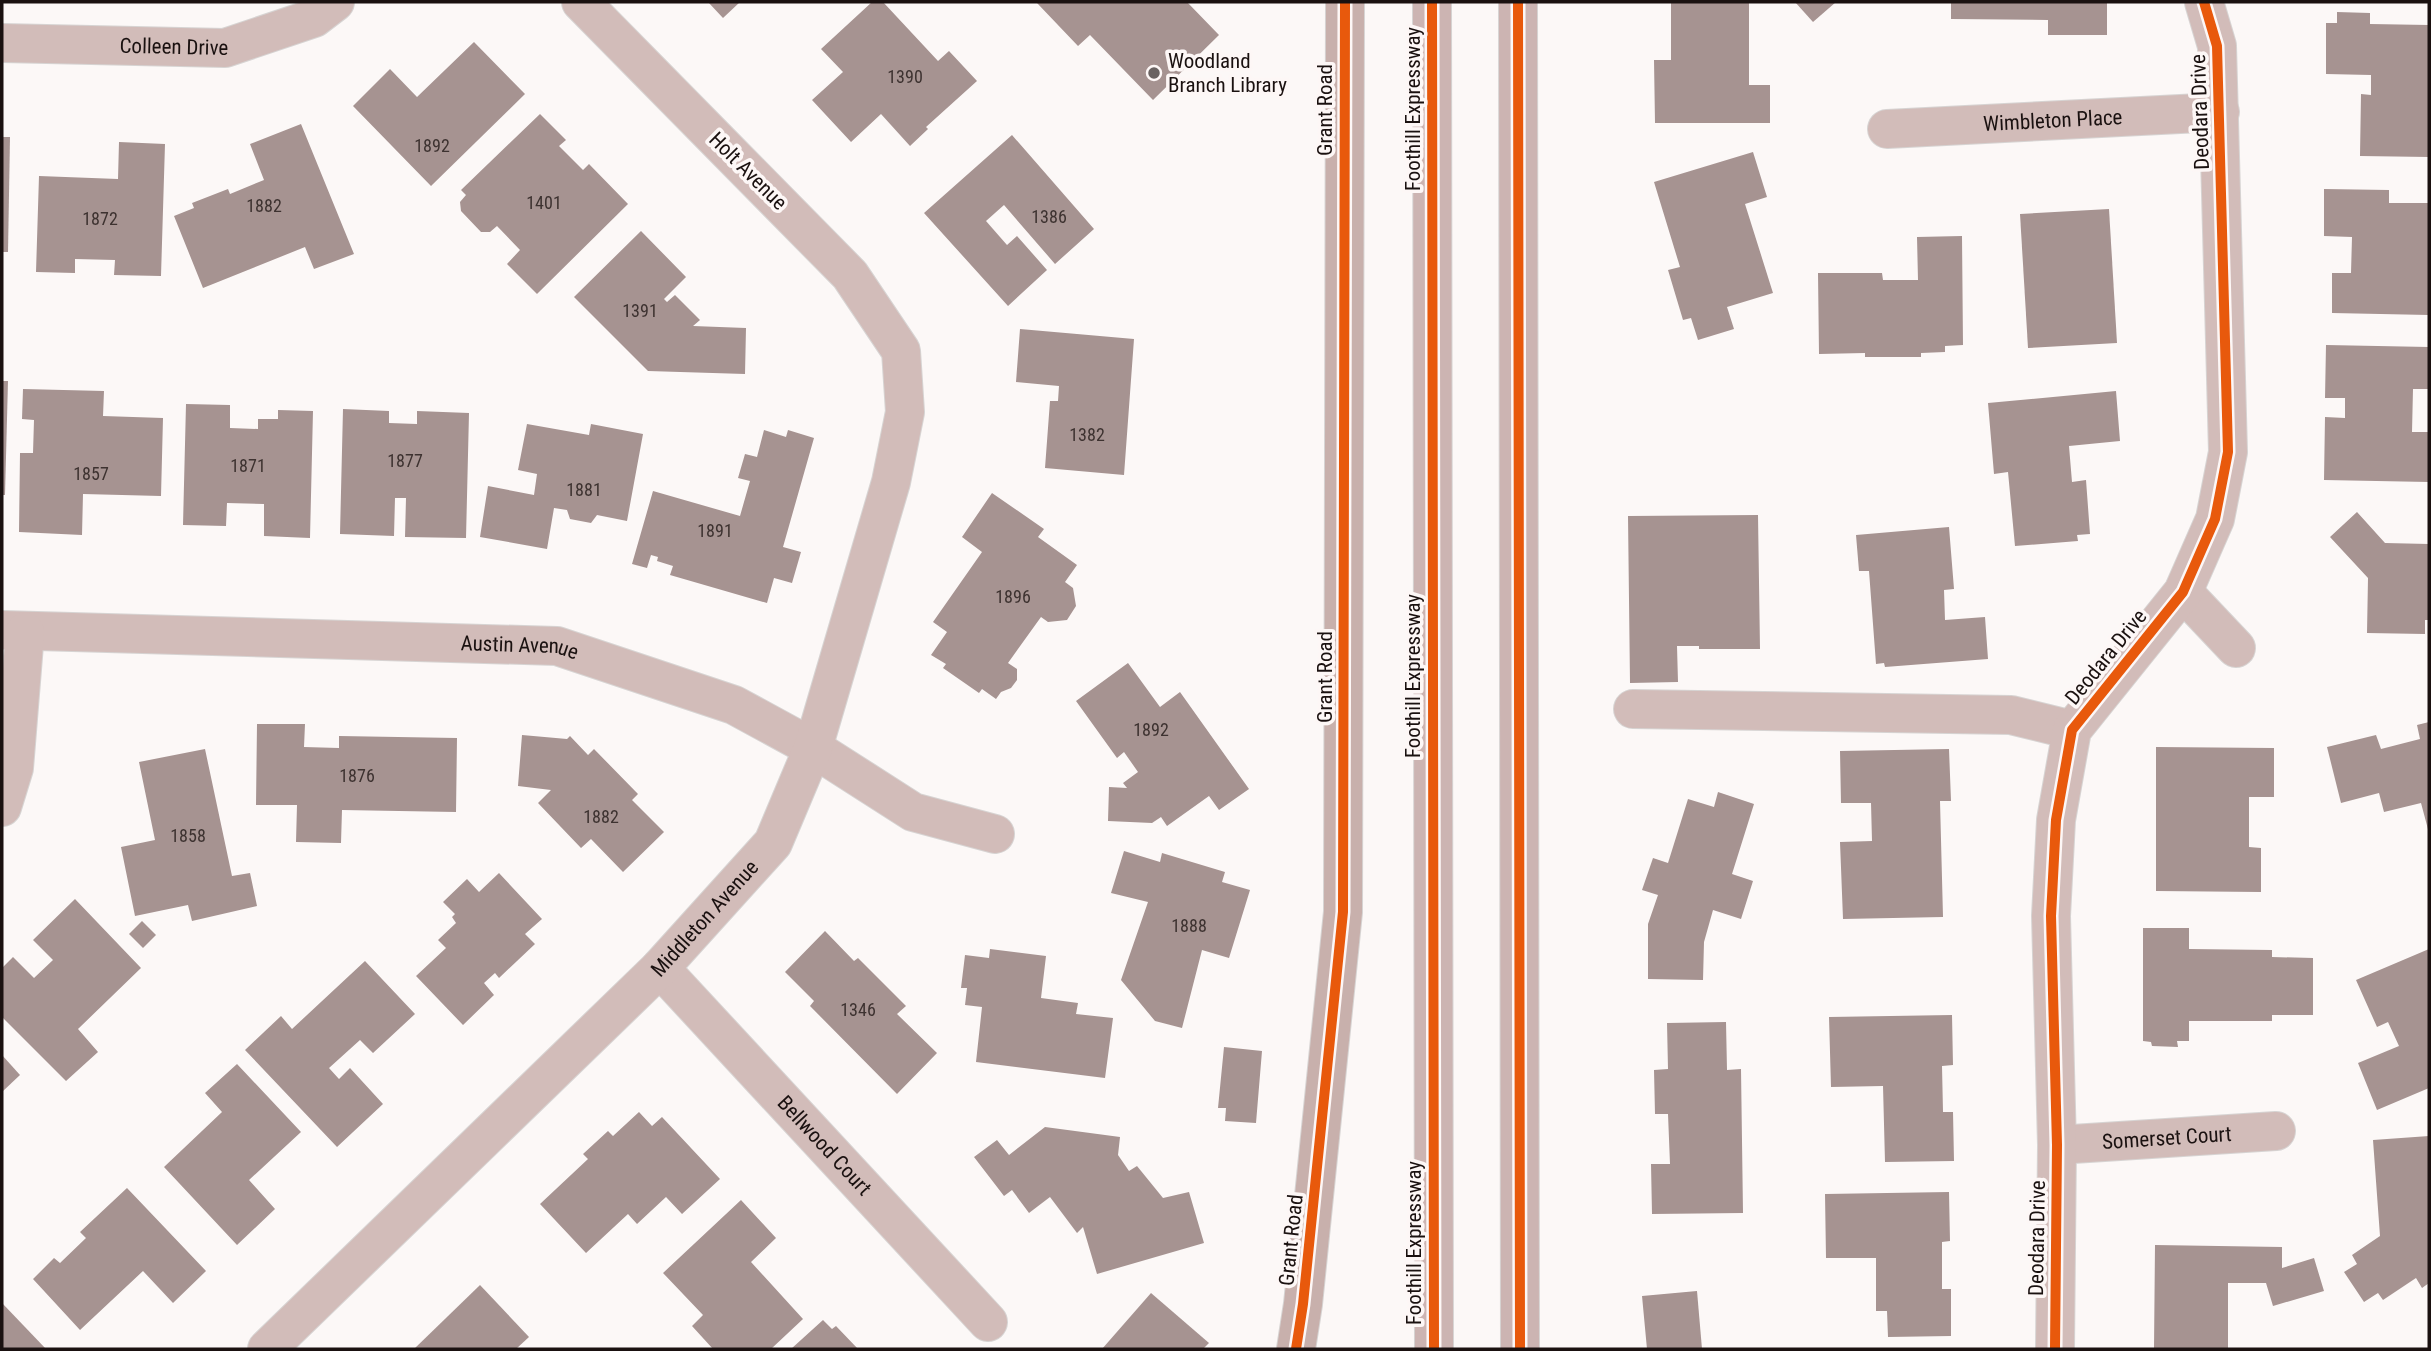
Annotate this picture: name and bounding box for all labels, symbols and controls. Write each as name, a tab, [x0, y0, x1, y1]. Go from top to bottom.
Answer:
street label: Foothill Expressway	[1401, 27, 1425, 191]
street label: Colleen Drive	[119, 34, 229, 60]
place label: Woodland Branch Library	[1168, 49, 1287, 97]
street label: Deodara Drive	[2186, 54, 2214, 170]
street label: Grant Road	[1313, 64, 1337, 156]
marker: Woodland Branch Library	[1146, 65, 1162, 81]
house number: 1390	[887, 66, 923, 87]
street label: Wimbleton Place	[1983, 105, 2123, 136]
street label: Holt Avenue	[704, 127, 792, 215]
house number: 1892	[414, 135, 450, 156]
house number: 1401	[526, 192, 562, 213]
house number: 1882	[246, 195, 282, 216]
house number: 1386	[1031, 206, 1067, 227]
house number: 1872	[82, 208, 118, 229]
house number: 1391	[622, 300, 658, 321]
house number: 1382	[1069, 424, 1105, 445]
house number: 1877	[387, 450, 423, 471]
house number: 1871	[230, 455, 266, 476]
house number: 1857	[73, 463, 109, 484]
house number: 1881	[566, 479, 602, 500]
house number: 1891	[697, 520, 733, 541]
house number: 1896	[995, 586, 1031, 607]
street label: Foothill Expressway	[1401, 594, 1425, 758]
street label: Deodara Drive	[2060, 604, 2152, 709]
street label: Austin Avenue	[460, 631, 582, 664]
street label: Grant Road	[1313, 631, 1337, 723]
house number: 1892	[1133, 719, 1169, 740]
house number: 1876	[339, 765, 375, 786]
house number: 1882	[583, 806, 619, 827]
house number: 1858	[170, 825, 206, 846]
street label: Middleton Avenue	[646, 855, 763, 982]
house number: 1888	[1171, 915, 1207, 936]
house number: 1346	[840, 999, 876, 1020]
street label: Bellwood Court	[773, 1091, 876, 1200]
street label: Somerset Court	[2101, 1122, 2232, 1154]
street label: Foothill Expressway	[1402, 1161, 1426, 1325]
street label: Deodara Drive	[2024, 1180, 2050, 1296]
street label: Grant Road	[1274, 1193, 1308, 1287]

